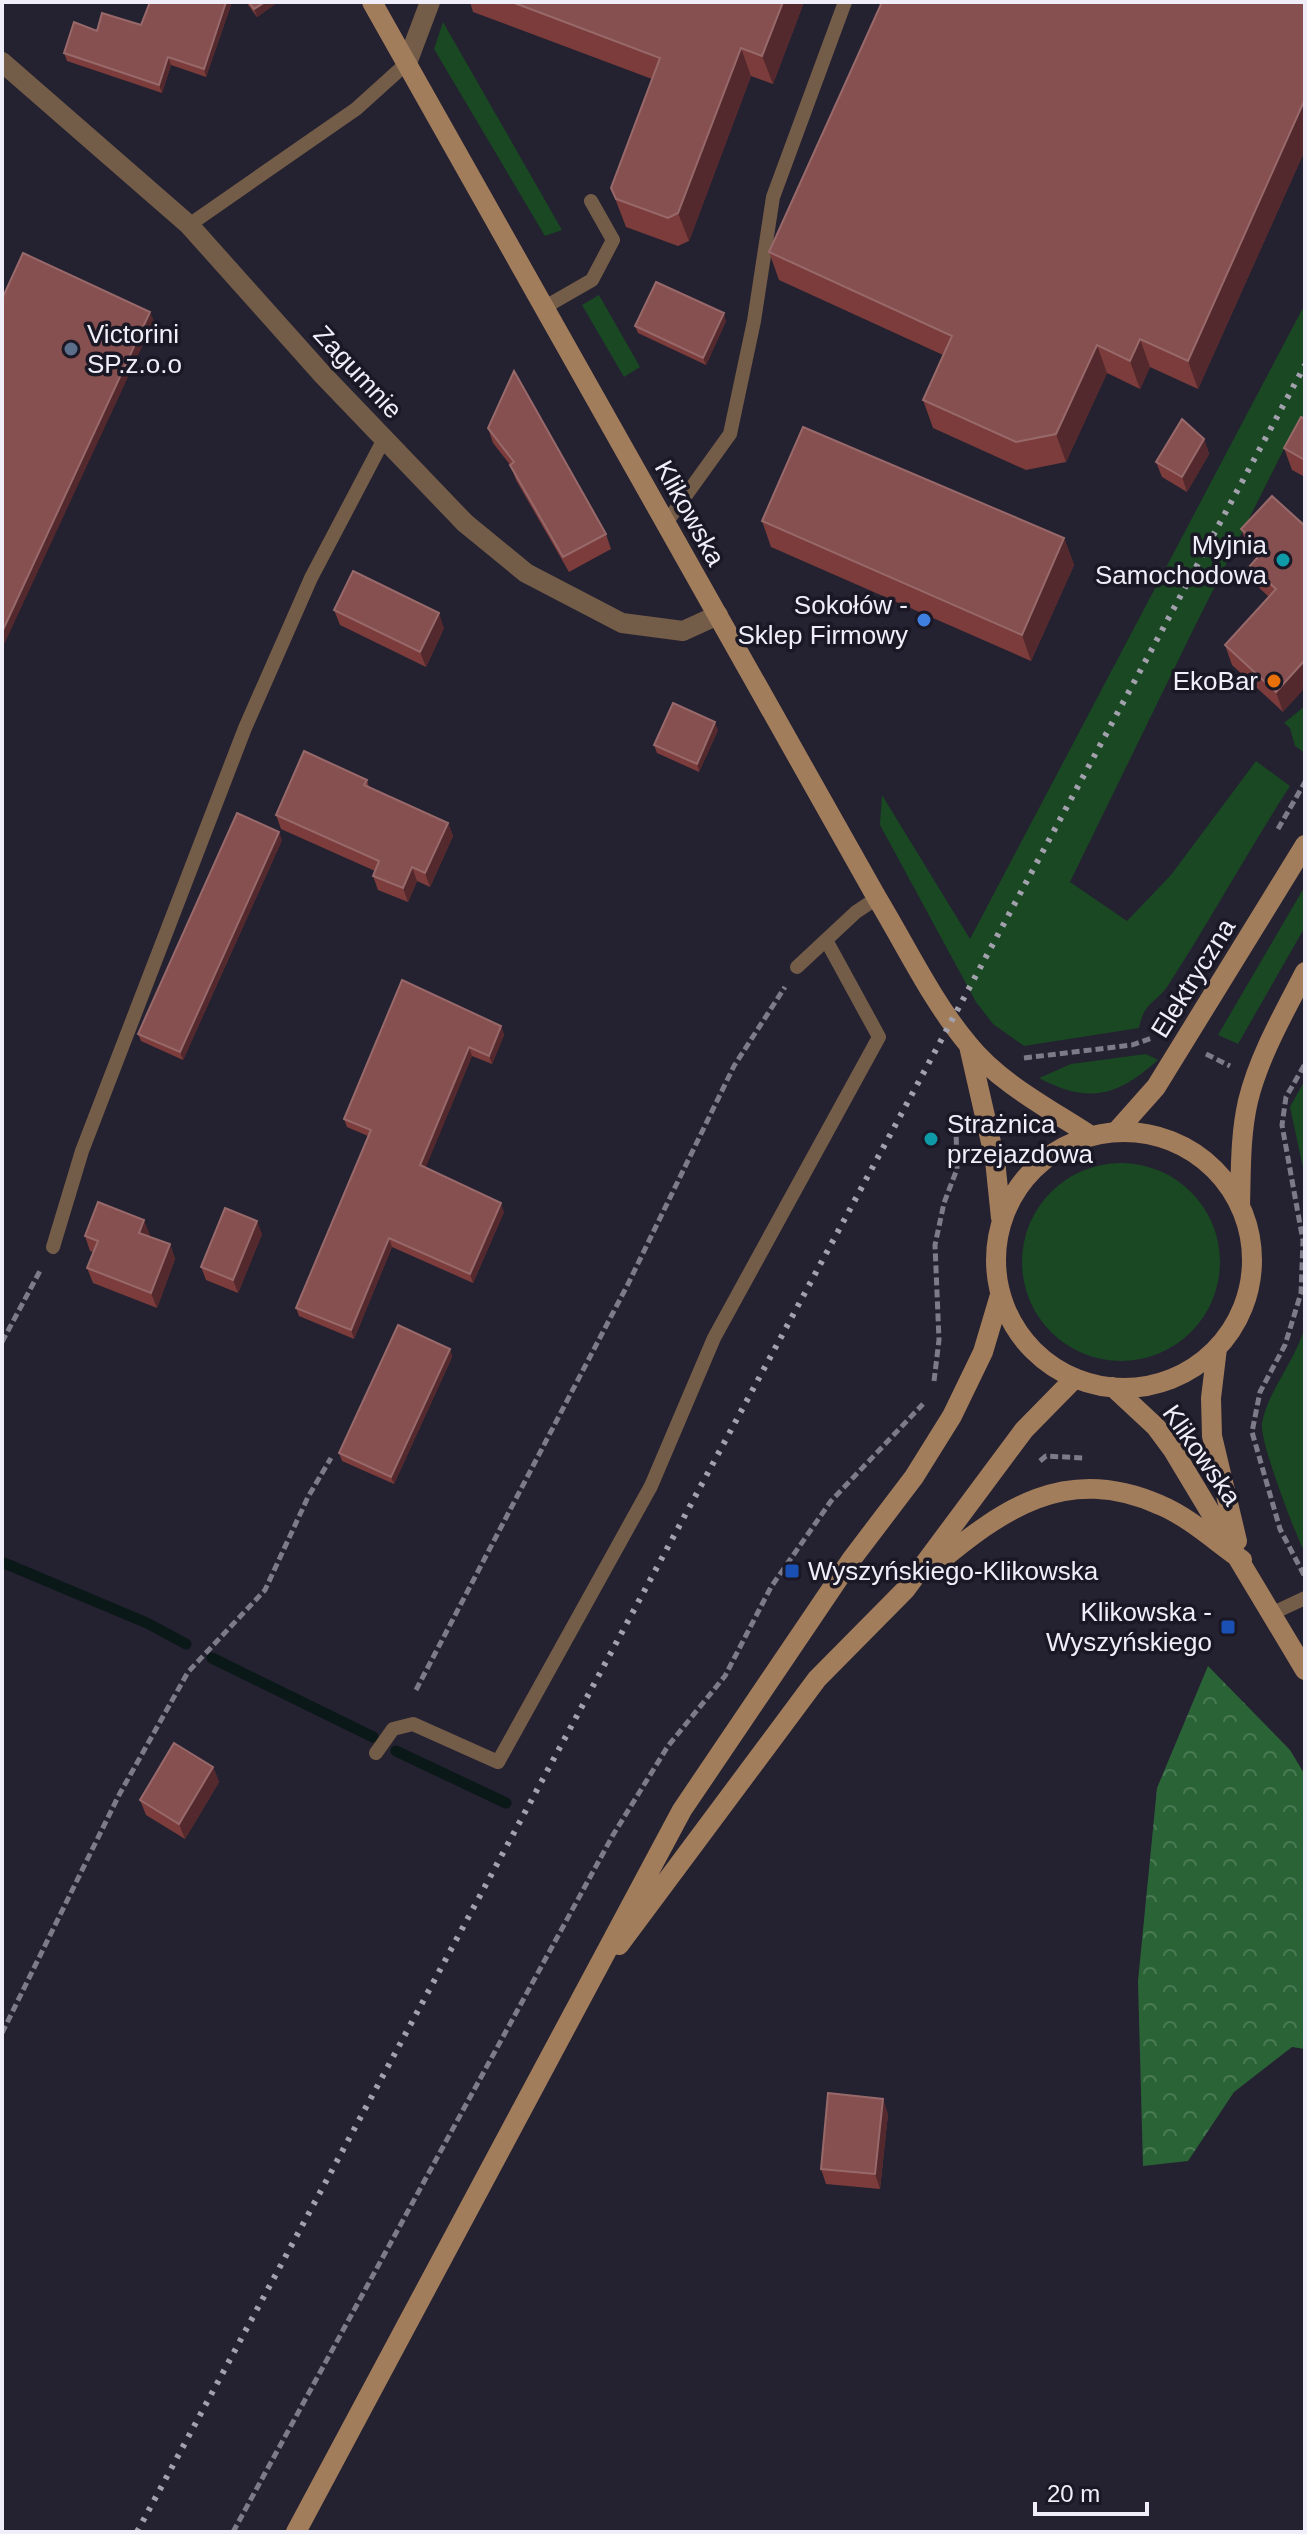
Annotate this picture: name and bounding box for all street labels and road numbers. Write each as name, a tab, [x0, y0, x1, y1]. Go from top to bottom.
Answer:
street label: Zagumnie	[308, 319, 408, 425]
street label: Klikowska	[649, 455, 731, 571]
street label: Elektryczna	[1145, 913, 1242, 1043]
street label: Klikowska	[1157, 1399, 1248, 1511]

